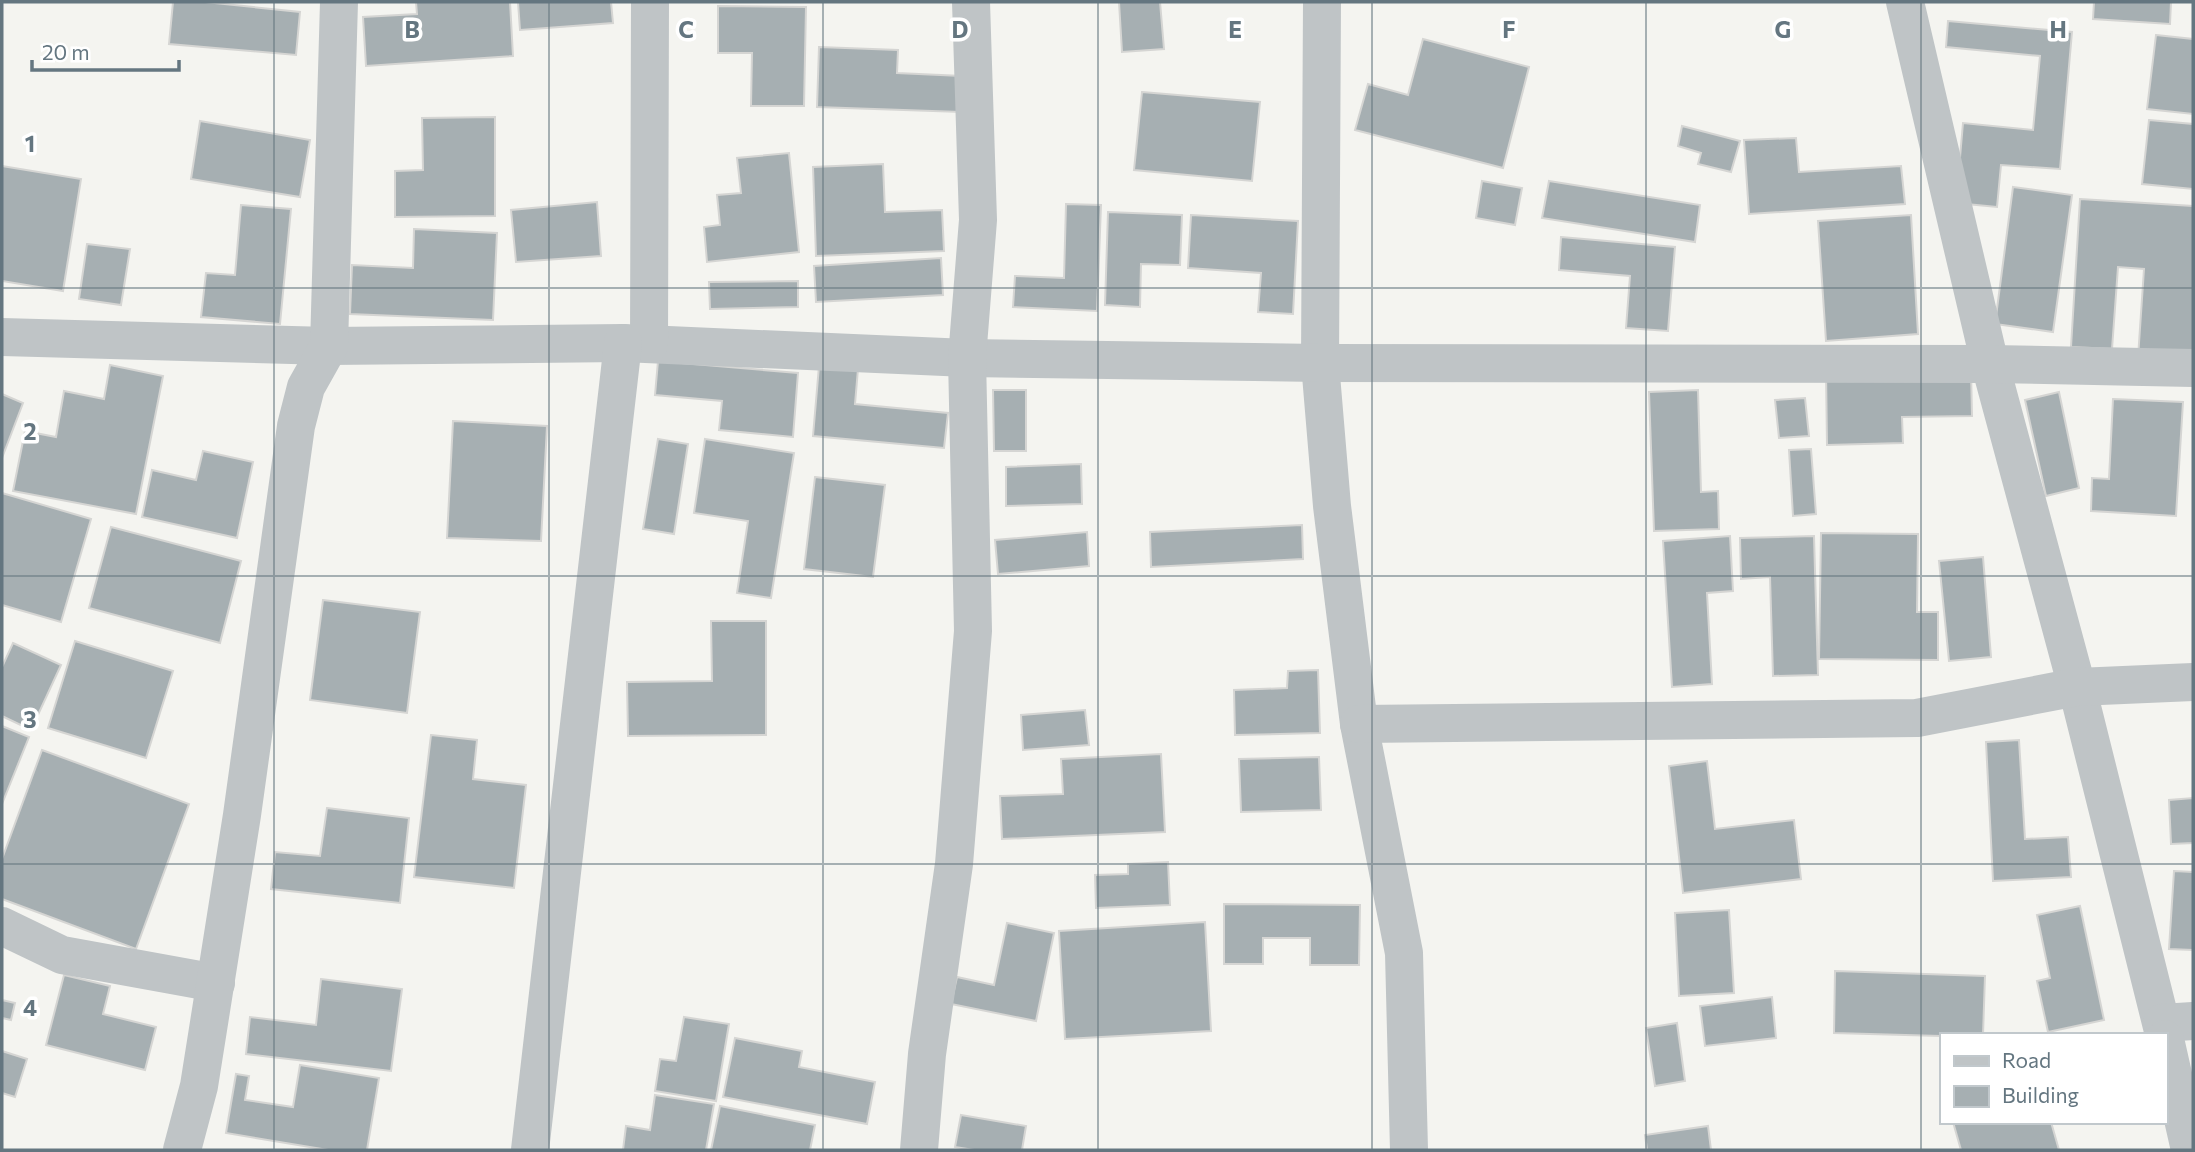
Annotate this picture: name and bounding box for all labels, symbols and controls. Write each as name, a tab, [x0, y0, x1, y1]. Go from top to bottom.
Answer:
text: B	[404, 15, 420, 43]
text: C	[678, 15, 694, 43]
text: D	[952, 15, 969, 43]
text: E	[1228, 15, 1242, 43]
text: F	[1502, 15, 1516, 43]
text: G	[1775, 15, 1791, 43]
text: H	[2049, 15, 2067, 43]
scale bar	[32, 28, 178, 72]
text: 20 m	[42, 39, 90, 64]
text: 1	[25, 129, 35, 157]
text: 2	[23, 417, 37, 445]
text: 3	[23, 705, 37, 733]
text: 4	[23, 993, 37, 1021]
legend	[1940, 1033, 2167, 1124]
text: Road	[2002, 1047, 2051, 1072]
text: Building	[2002, 1082, 2079, 1107]

